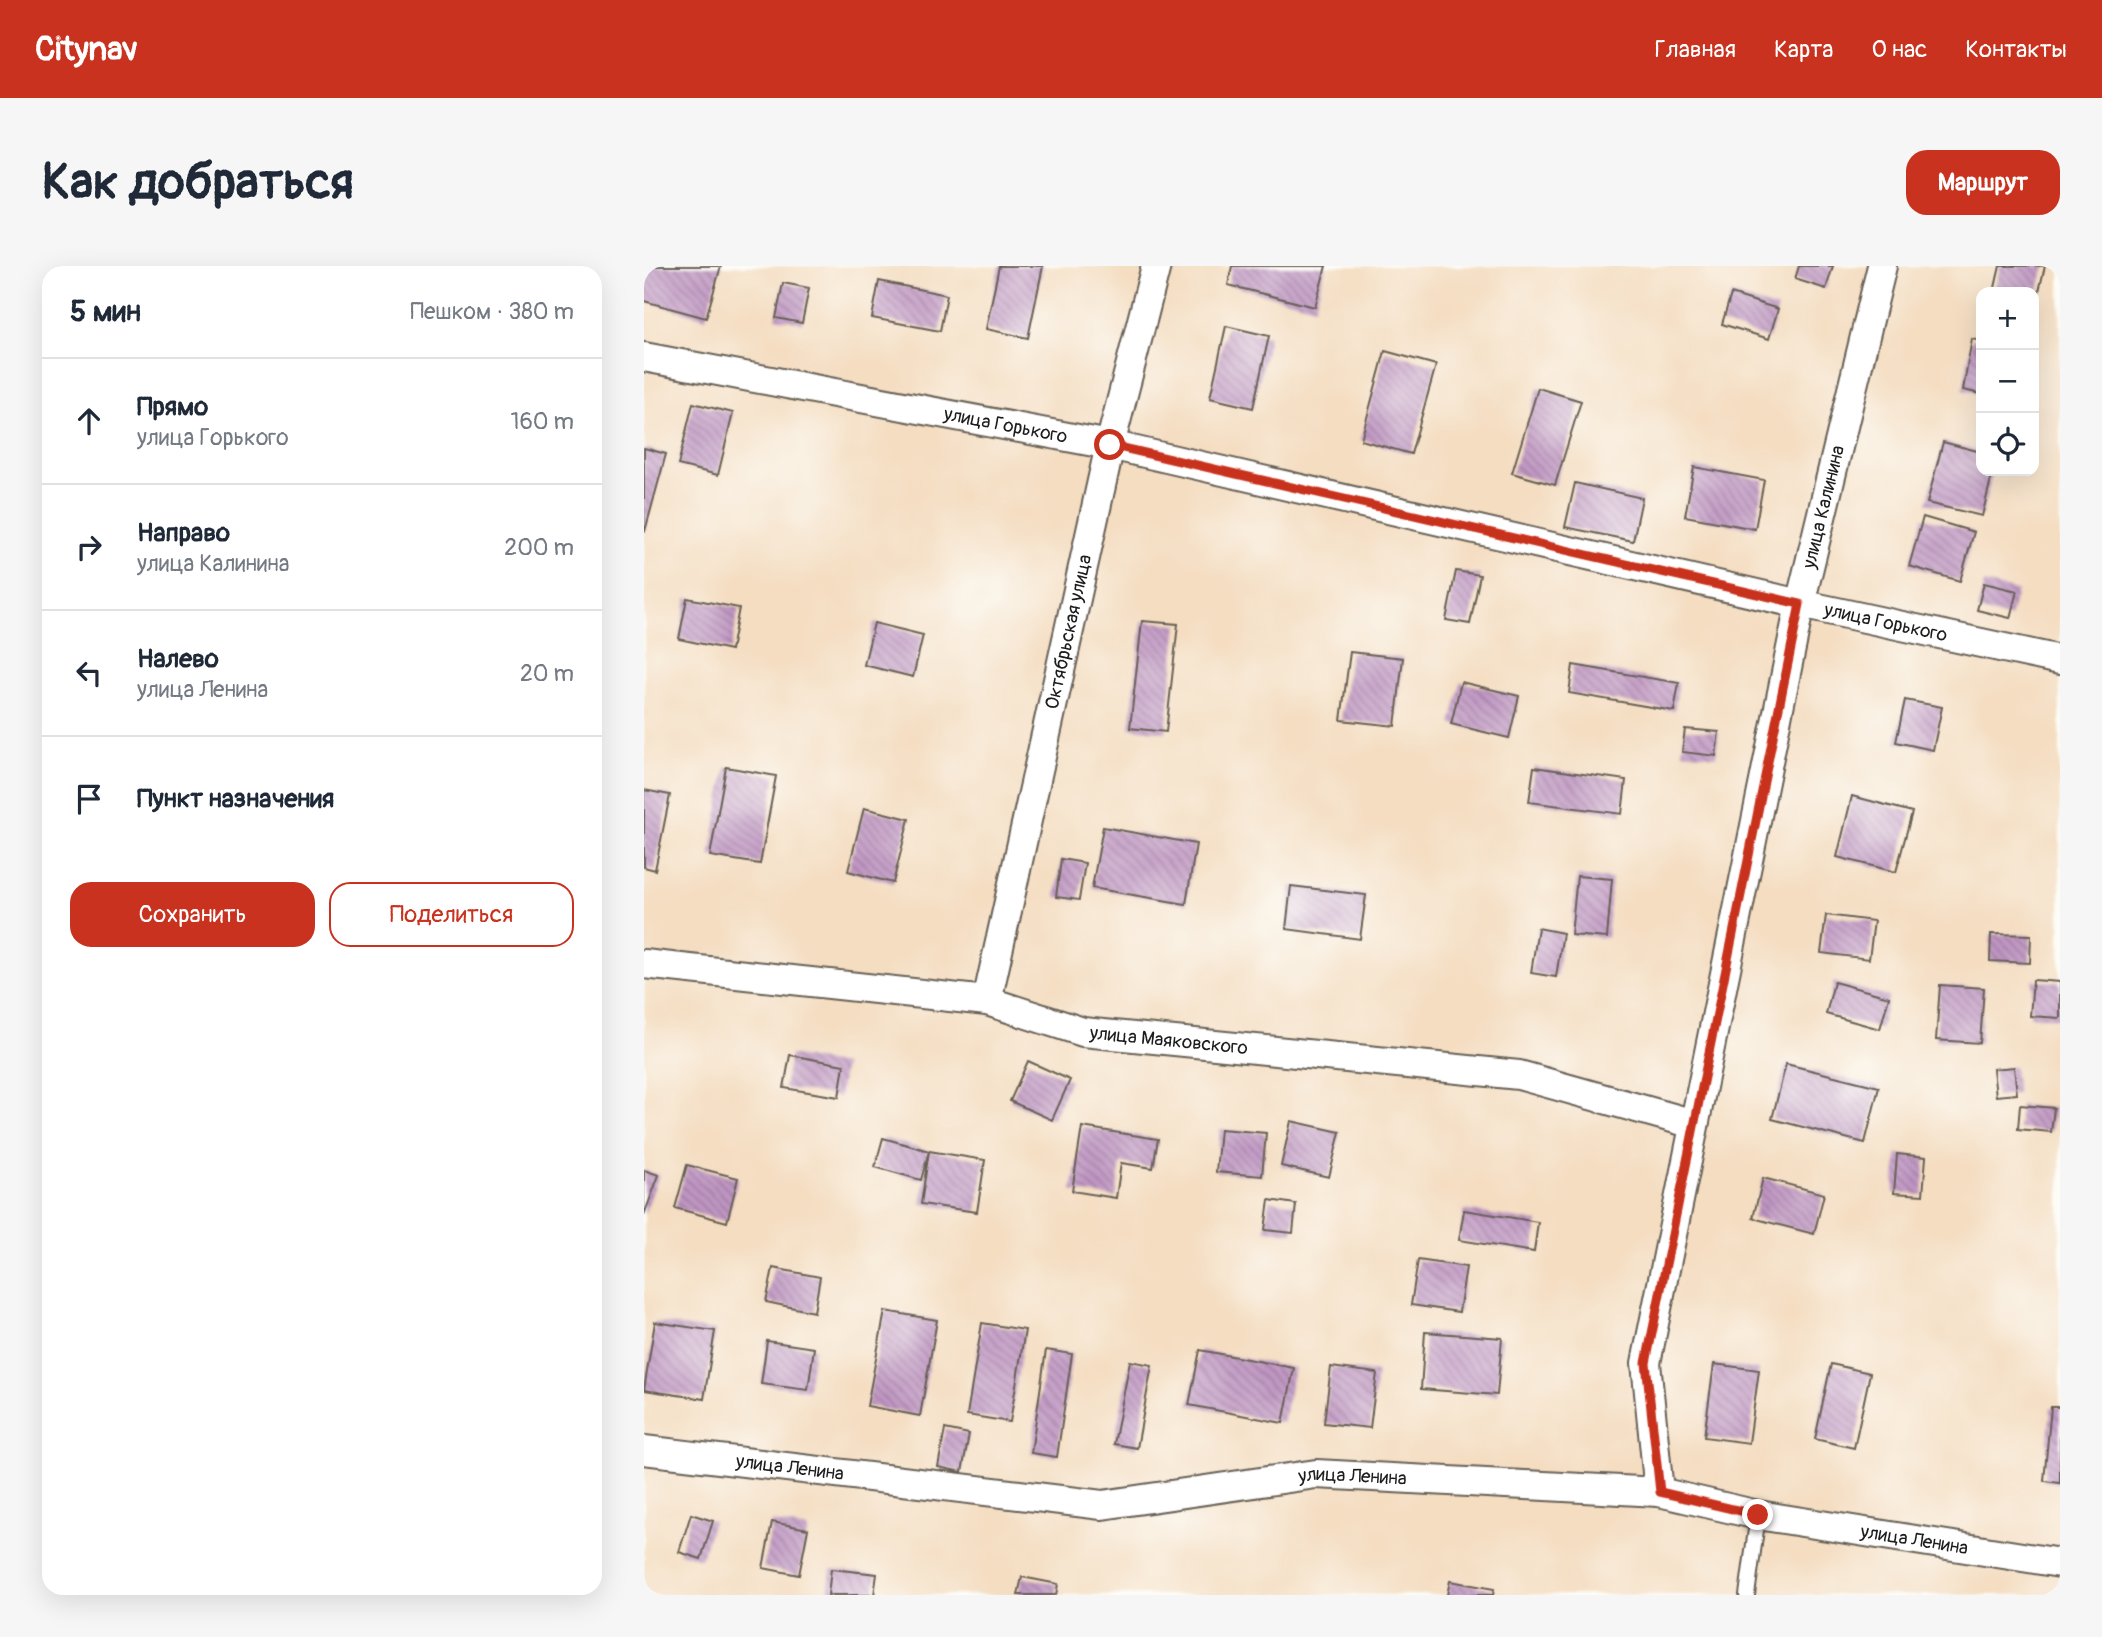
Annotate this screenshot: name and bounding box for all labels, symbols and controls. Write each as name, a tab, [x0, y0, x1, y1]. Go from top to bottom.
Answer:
text: Citynav	[35, 29, 138, 70]
text: Главная	[1655, 35, 1736, 64]
text: Карта	[1774, 35, 1834, 64]
text: О нас	[1872, 35, 1927, 64]
text: Контакты	[1965, 35, 2067, 64]
button: Маршрут	[1906, 150, 2060, 215]
text: Как добраться	[42, 152, 354, 213]
map controls	[1976, 287, 2039, 476]
button: +	[1976, 287, 2039, 350]
text: 5 мин	[70, 293, 141, 330]
text: Пешком · 380 m	[410, 297, 574, 326]
button: −	[1976, 350, 2039, 413]
text: Прямо	[137, 391, 208, 423]
icon: ahead	[70, 402, 108, 440]
street label: улица Горького	[941, 402, 1069, 449]
text: 160 m	[510, 407, 574, 436]
button: locate	[1976, 413, 2039, 476]
text: улица Горького	[137, 423, 288, 452]
route start	[1094, 429, 1125, 460]
street label: улица Калинина	[1797, 443, 1850, 572]
text: Направо	[137, 517, 230, 549]
icon: right	[70, 528, 108, 566]
text: 200 m	[504, 533, 574, 562]
text: улица Калинина	[137, 549, 289, 578]
street label: Октябрьская улица	[1040, 552, 1097, 712]
street label: улица Горького	[1821, 597, 1949, 647]
text: Налево	[137, 643, 219, 675]
icon: left	[70, 654, 108, 692]
text: 20 m	[520, 659, 574, 688]
text: улица Ленина	[137, 675, 268, 704]
icon: arrive	[70, 780, 108, 818]
text: Пункт назначения	[137, 783, 334, 815]
button: Сохранить	[70, 882, 315, 947]
button: Поделиться	[329, 882, 574, 947]
street label: улица Маяковского	[1088, 1021, 1249, 1060]
street label: улица Ленина	[734, 1449, 845, 1486]
street label: улица Ленина	[1296, 1462, 1407, 1491]
route end	[1742, 1499, 1773, 1530]
street label: улица Ленина	[1858, 1519, 1970, 1560]

